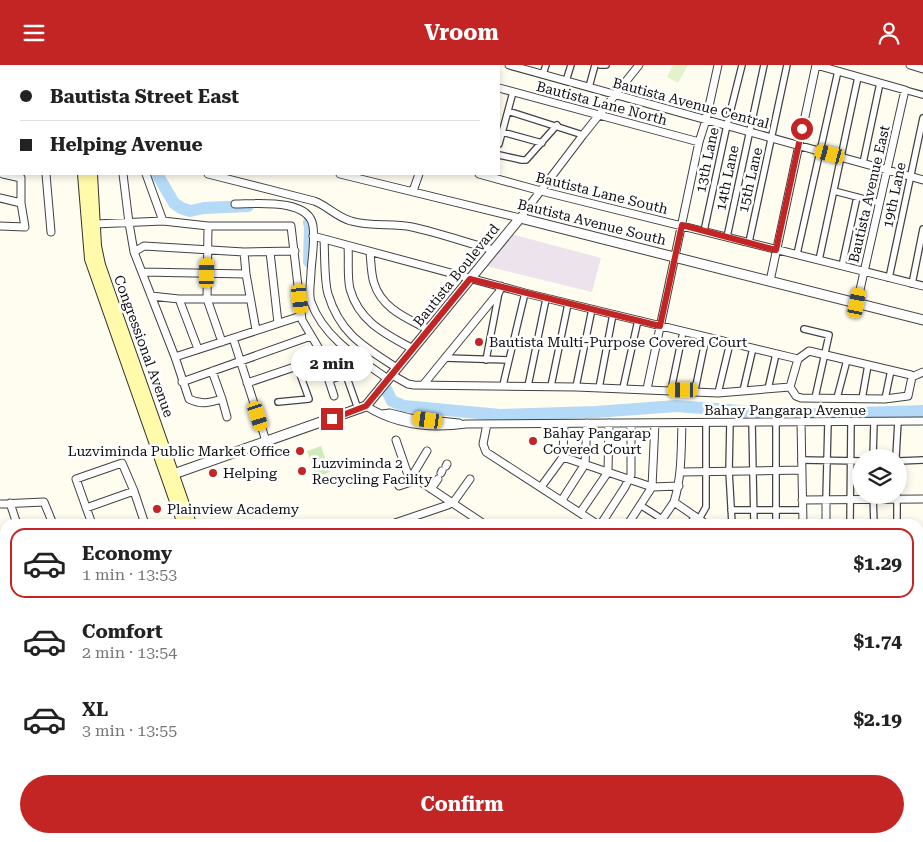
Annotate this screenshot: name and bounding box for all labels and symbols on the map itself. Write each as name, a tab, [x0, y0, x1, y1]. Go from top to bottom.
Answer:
street label: Bautista Avenue Central	[611, 74, 772, 132]
street label: Bautista Lane North	[535, 78, 669, 128]
route start	[791, 118, 813, 140]
street label: Bautista Avenue East	[845, 124, 893, 264]
street label: 13th Lane	[692, 125, 722, 194]
street label: 14th Lane	[712, 143, 742, 212]
car	[813, 143, 846, 165]
street label: 15th Lane	[735, 145, 765, 214]
street label: 19th Lane	[879, 160, 909, 229]
street label: Bautista Lane South	[534, 169, 670, 217]
street label: Bautista Avenue South	[516, 196, 668, 248]
street label: Bautista Boulevard	[410, 221, 502, 329]
car	[199, 258, 214, 288]
street label: Congressional Avenue	[111, 273, 177, 419]
car	[290, 283, 309, 315]
car	[846, 287, 867, 319]
place label: Bautista Multi-Purpose Covered Court	[489, 334, 747, 350]
marker: Bautista Multi-Purpose Covered Court	[473, 336, 485, 348]
callout: 2 min	[291, 347, 373, 381]
car	[668, 383, 698, 398]
car	[246, 399, 269, 433]
street label: Bahay Pangarap Avenue	[704, 402, 866, 418]
route end	[321, 408, 343, 430]
car	[412, 410, 443, 430]
place label: Bahay Pangarap Covered Court	[543, 425, 651, 457]
marker: Bahay Pangarap Covered Court	[527, 435, 539, 447]
place label: Luzviminda Public Market Office	[68, 443, 290, 459]
marker: Luzviminda Public Market Office	[294, 445, 306, 457]
place label: Luzviminda 2 Recycling Facility	[312, 455, 433, 487]
place label: Helping	[223, 465, 277, 481]
marker: Luzviminda 2 Recycling Facility	[296, 465, 308, 477]
marker: Helping	[207, 467, 219, 479]
place label: Plainview Academy	[167, 501, 300, 517]
marker: Plainview Academy	[151, 503, 163, 515]

